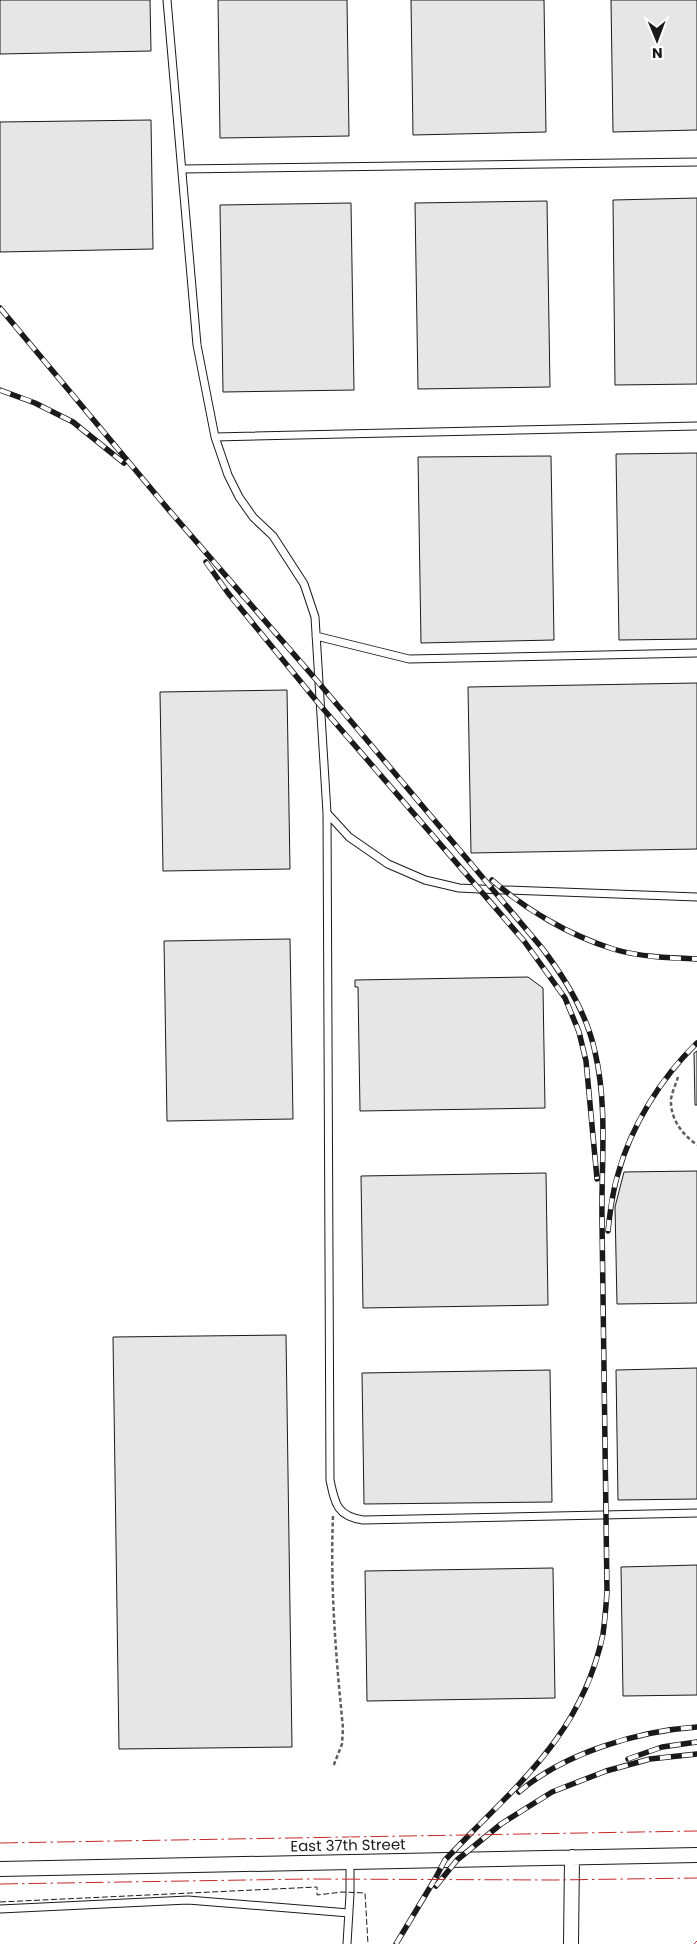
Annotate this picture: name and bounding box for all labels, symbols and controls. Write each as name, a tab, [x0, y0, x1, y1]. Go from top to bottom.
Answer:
north arrow	[632, 15, 682, 65]
text: N	[652, 43, 663, 63]
street label: East 37th Street	[290, 1833, 406, 1857]

